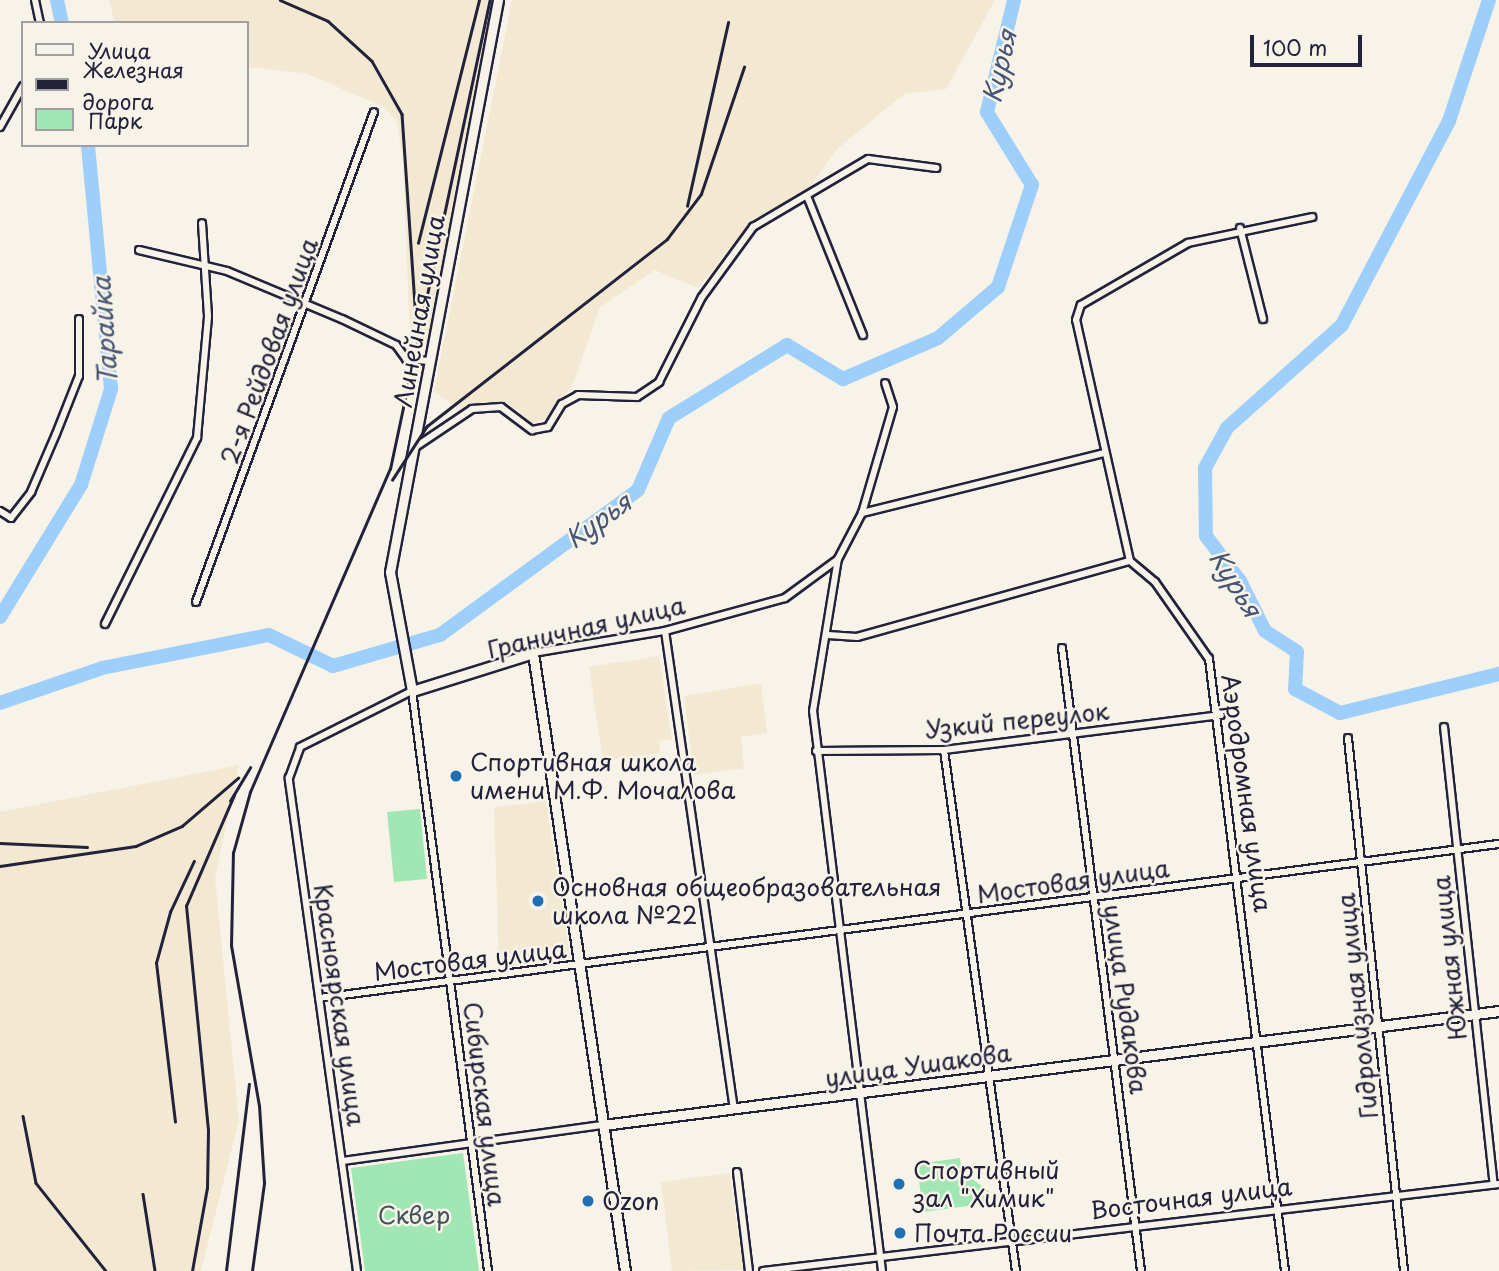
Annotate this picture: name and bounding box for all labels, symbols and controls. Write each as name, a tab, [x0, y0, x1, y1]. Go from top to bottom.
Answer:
legend	[21, 21, 248, 147]
scale bar	[1254, 21, 1366, 65]
water label: Курья	[976, 27, 1022, 105]
text: 100 m	[1263, 31, 1327, 63]
text: Улица	[88, 34, 151, 66]
text: Железная дорога	[83, 53, 184, 117]
text: Парк	[88, 104, 142, 136]
street label: Линейная улица	[388, 212, 450, 410]
street label: 2-я Рейдовая улица	[214, 233, 324, 469]
water label: Тарайка	[85, 275, 123, 387]
water label: Курья	[559, 486, 637, 554]
water label: Курья	[1203, 544, 1269, 622]
street label: Граничная улица	[484, 590, 688, 664]
street label: Аэродромная улица	[1216, 672, 1278, 914]
street label: Узкий переулок	[924, 696, 1110, 744]
place label: Спортивная школа имени М.Ф. Мочалова	[470, 748, 736, 804]
marker: Спортивная школа имени М.Ф. Мочалова	[448, 768, 464, 784]
street label: Мостовая улица	[974, 853, 1172, 909]
place label: Основная общеобразовательная школа №22	[552, 873, 942, 929]
street label: Южная улица	[1426, 874, 1472, 1042]
street label: Красноярская улица	[309, 881, 371, 1129]
street label: Гидролизная улица	[1331, 891, 1383, 1121]
marker: Основная общеобразовательная школа №22	[530, 893, 546, 909]
street label: улица Рудакова	[1098, 902, 1154, 1096]
street label: Мостовая улица	[371, 934, 569, 986]
street label: Сибирская улица	[458, 1000, 512, 1208]
street label: улица Ушакова	[823, 1038, 1013, 1092]
place label: Спортивный зал "Химик"	[913, 1156, 1060, 1212]
street label: Восточная улица	[1088, 1171, 1294, 1225]
marker: Спортивный зал "Химик"	[891, 1176, 907, 1192]
place label: Ozon	[602, 1187, 659, 1215]
marker: Ozon	[580, 1193, 596, 1209]
park label: Сквер	[378, 1201, 450, 1229]
place label: Почта России	[914, 1219, 1073, 1247]
marker: Почта России	[892, 1225, 908, 1241]

